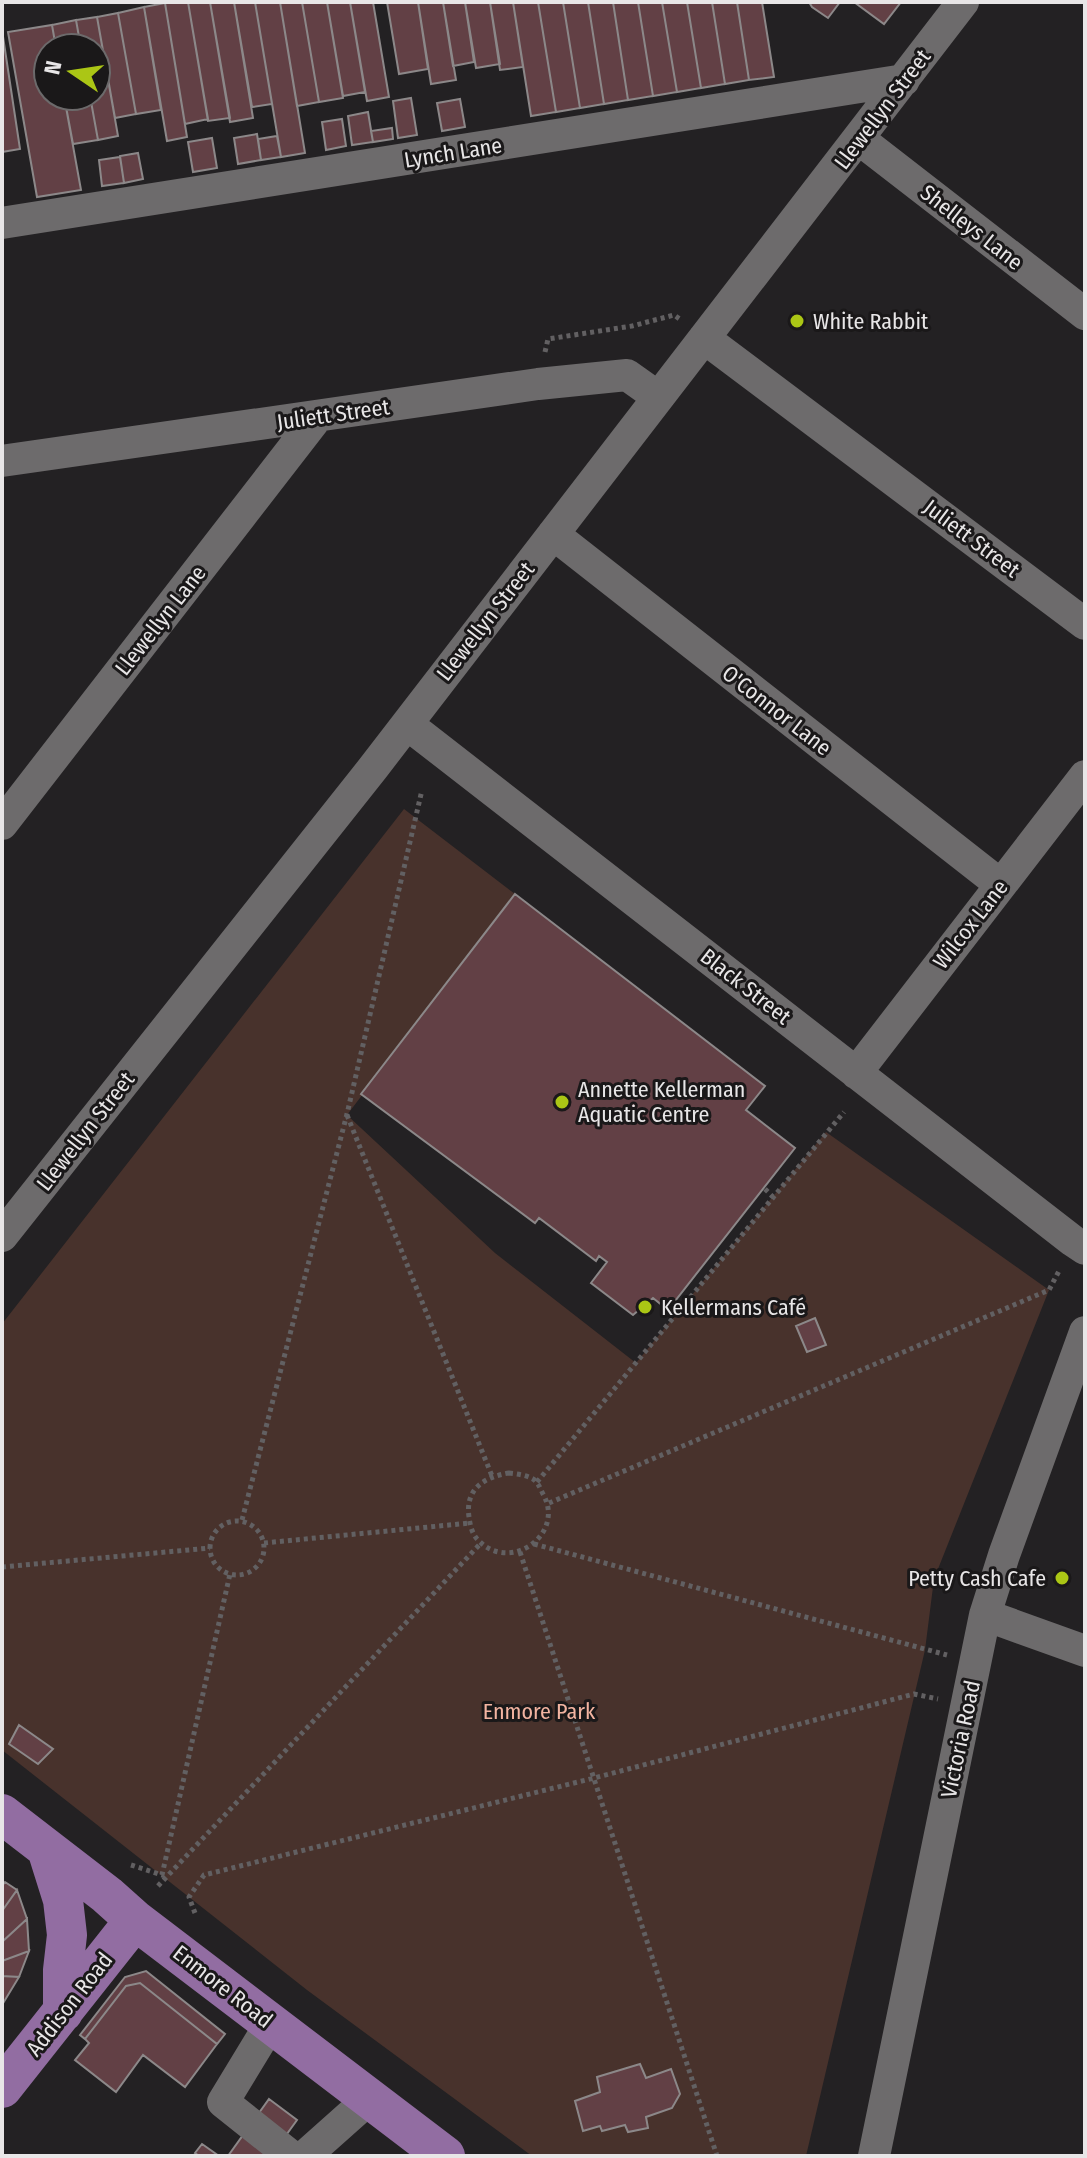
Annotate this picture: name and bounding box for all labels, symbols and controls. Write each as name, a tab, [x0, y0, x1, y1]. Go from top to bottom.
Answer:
north arrow	[32, 32, 112, 112]
street label: Llewellyn Street	[828, 43, 937, 175]
text: N	[38, 58, 68, 77]
street label: Lynch Lane	[402, 131, 504, 174]
street label: Shelleys Lane	[915, 179, 1028, 276]
place label: White Rabbit	[813, 308, 929, 335]
marker: White Rabbit	[788, 312, 806, 330]
street label: Juliett Street	[275, 393, 392, 436]
street label: Juliett Street	[918, 493, 1026, 584]
street label: Llewellyn Street	[431, 556, 541, 686]
street label: Llewellyn Lane	[109, 560, 212, 681]
street label: O'Connor Lane	[717, 659, 837, 761]
street label: Wilcox Lane	[927, 874, 1014, 974]
street label: Black Street	[695, 943, 797, 1031]
street label: Llewellyn Street	[31, 1066, 141, 1196]
place label: Annette Kellerman Aquatic Centre	[578, 1076, 745, 1128]
marker: Annette Kellerman Aquatic Centre	[553, 1093, 571, 1111]
place label: Kellermans Café	[661, 1294, 806, 1321]
marker: Kellermans Café	[636, 1298, 654, 1316]
place label: Petty Cash Cafe	[908, 1565, 1046, 1592]
marker: Petty Cash Cafe	[1053, 1569, 1071, 1587]
street label: Victoria Road	[935, 1678, 986, 1800]
park label: Enmore Park	[483, 1698, 596, 1725]
street label: Enmore Road	[168, 1939, 278, 2034]
street label: Addison Road	[21, 1947, 118, 2061]

